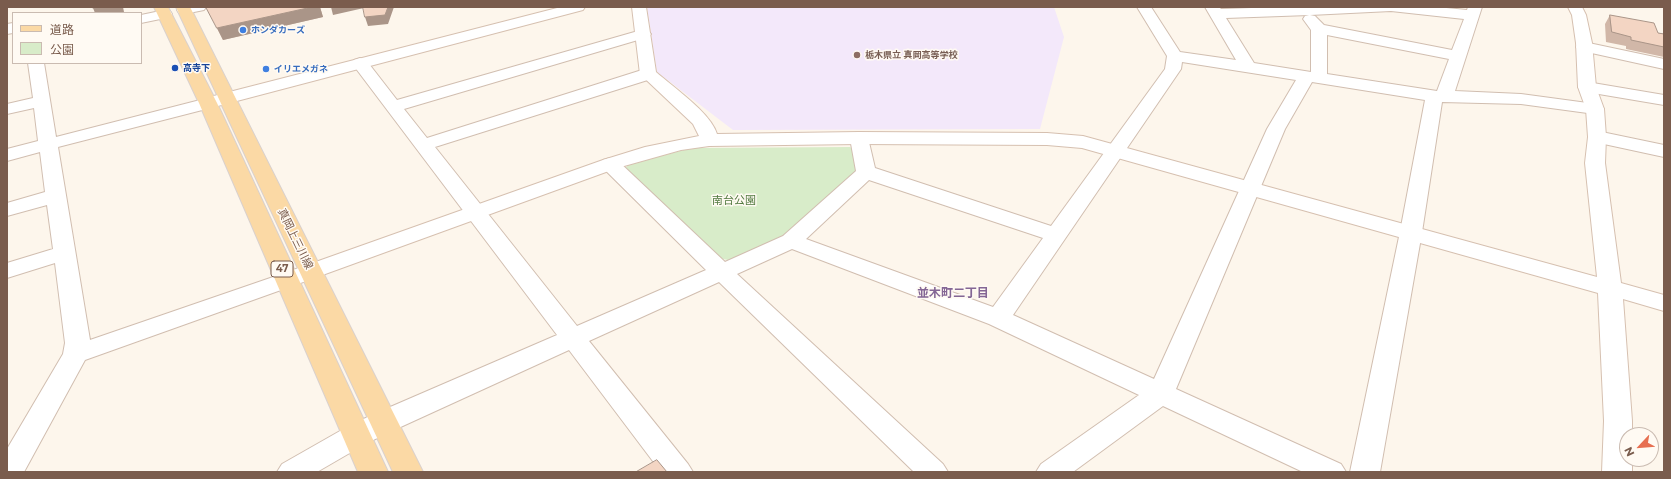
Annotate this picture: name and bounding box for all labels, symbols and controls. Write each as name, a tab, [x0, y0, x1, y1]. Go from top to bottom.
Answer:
legend	[12, 12, 142, 64]
text: 道路	[50, 22, 74, 37]
marker: ホンダカーズ	[238, 25, 248, 35]
place label: ホンダカーズ	[251, 25, 305, 35]
text: 公園	[50, 42, 74, 57]
marker: 栃木県立 真岡高等学校	[852, 50, 862, 60]
place label: 栃木県立 真岡高等学校	[865, 50, 958, 60]
marker: 高寺下	[170, 63, 180, 73]
place label: 高寺下	[183, 63, 210, 73]
marker: イリエメガネ	[261, 64, 271, 74]
place label: イリエメガネ	[274, 64, 328, 74]
park label: 南台公園	[712, 194, 756, 208]
street label: 真岡上三川線	[275, 206, 315, 272]
road number: 47	[271, 261, 293, 277]
district label: 並木町二丁目	[917, 286, 989, 300]
north arrow	[1619, 427, 1659, 467]
text: N	[1621, 445, 1637, 459]

